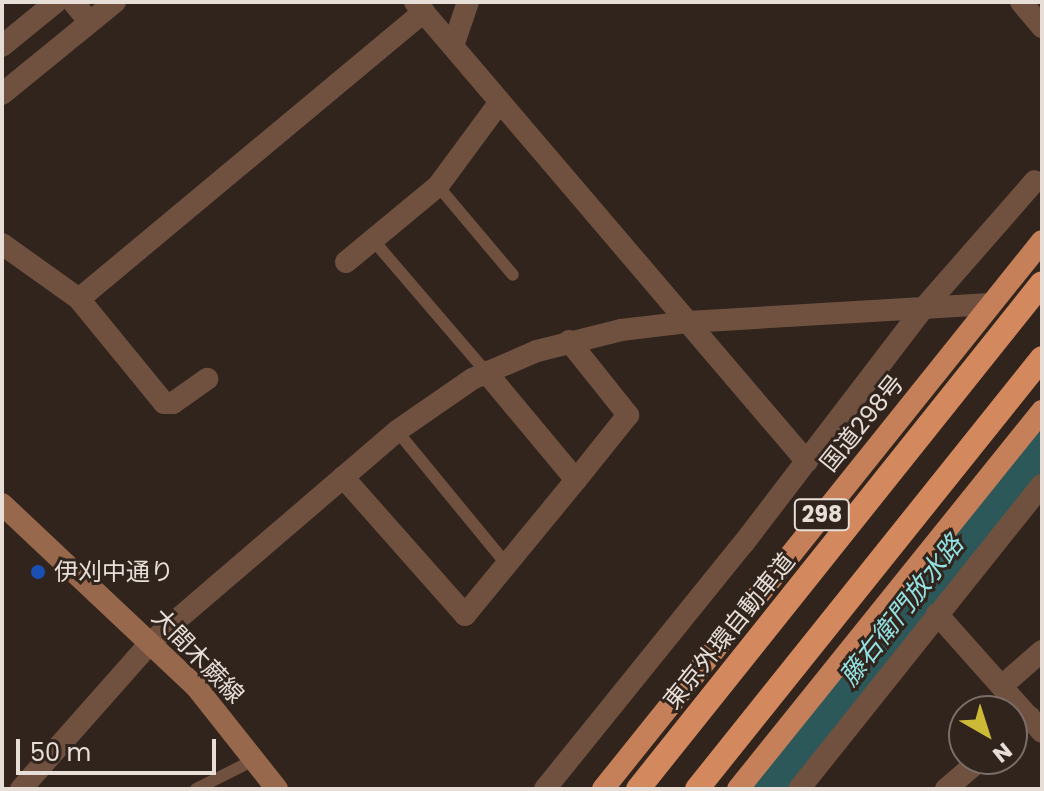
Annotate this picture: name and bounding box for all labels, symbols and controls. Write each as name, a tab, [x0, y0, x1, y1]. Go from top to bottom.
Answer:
street label: 国道298号	[814, 369, 910, 477]
road number: 298	[792, 497, 852, 533]
water label: 藤右衛門放水路	[834, 530, 970, 692]
street label: 東京外環自動車道	[657, 547, 801, 715]
place label: 伊刈中通り	[54, 558, 174, 586]
marker: 伊刈中通り	[29, 563, 47, 581]
street label: 大間木蕨線	[146, 603, 250, 709]
north arrow	[948, 695, 1028, 775]
scale bar	[20, 723, 220, 773]
text: N	[986, 735, 1018, 770]
text: 50 m	[30, 736, 91, 769]

